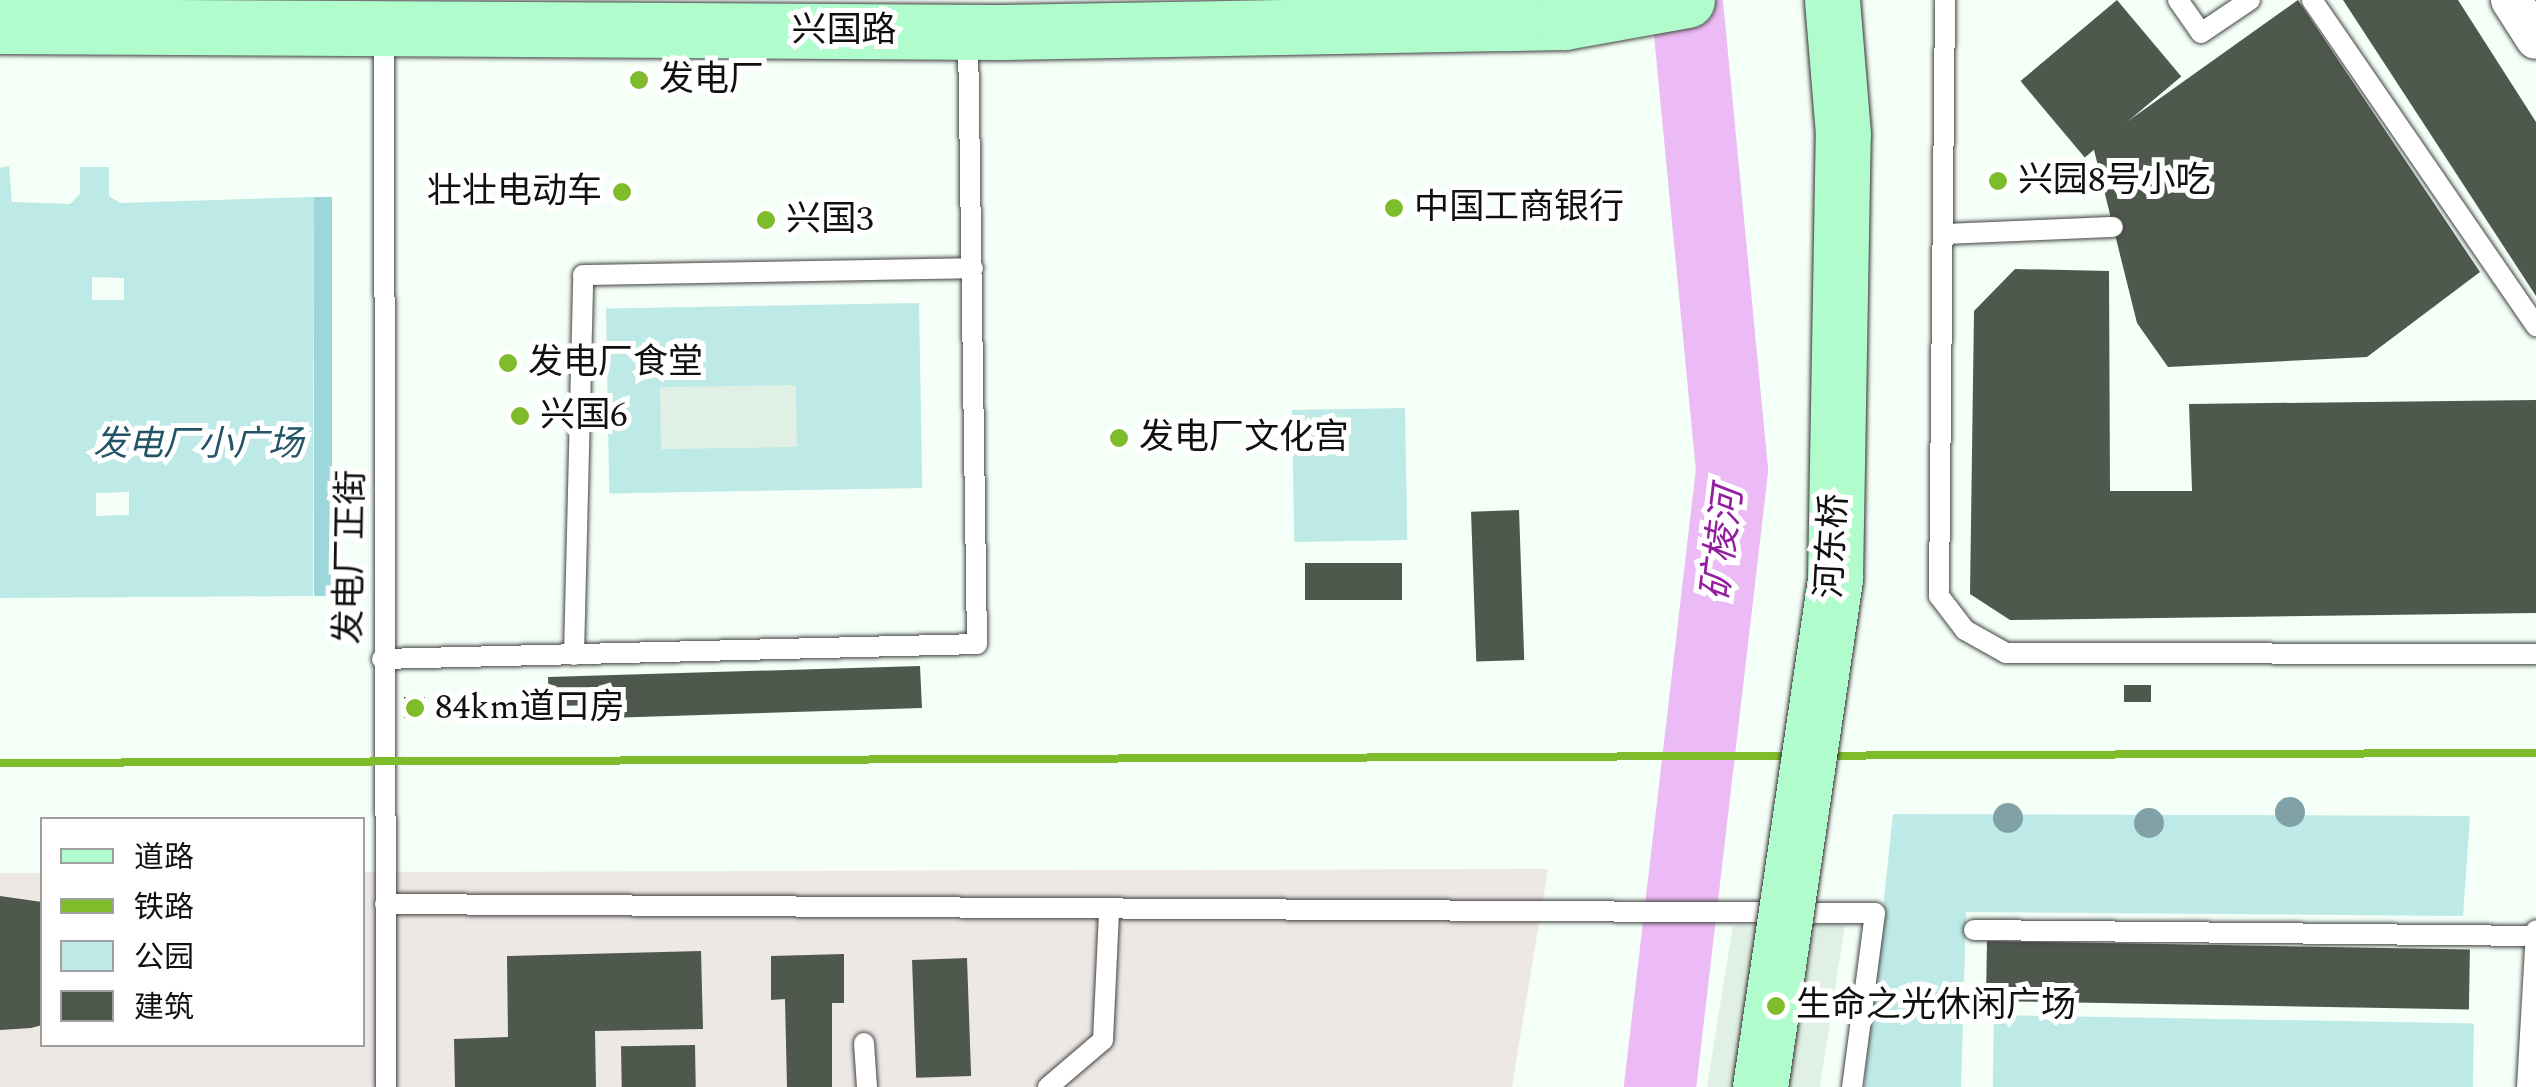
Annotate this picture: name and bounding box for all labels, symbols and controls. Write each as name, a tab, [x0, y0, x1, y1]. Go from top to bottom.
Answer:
street label: 兴国路	[792, 10, 896, 52]
place label: 发电厂	[659, 59, 764, 101]
marker: 发电厂	[628, 69, 650, 91]
place label: 兴园8号小吃	[2018, 160, 2210, 202]
marker: 兴园8号小吃	[1987, 170, 2009, 192]
place label: 壮壮电动车	[427, 171, 602, 213]
marker: 壮壮电动车	[611, 181, 633, 203]
place label: 中国工商银行	[1414, 187, 1624, 229]
marker: 中国工商银行	[1383, 197, 1405, 219]
place label: 兴国3	[786, 199, 873, 241]
marker: 兴国3	[755, 209, 777, 231]
place label: 发电厂食堂	[528, 342, 703, 384]
marker: 发电厂食堂	[497, 352, 519, 374]
place label: 兴国6	[540, 395, 627, 437]
marker: 兴国6	[509, 405, 531, 427]
place label: 发电厂文化宫	[1139, 417, 1349, 459]
park label: 发电厂小广场	[93, 424, 303, 466]
marker: 发电厂文化宫	[1108, 427, 1130, 449]
street label: 发电厂正街	[328, 469, 374, 645]
water label: 矿棱河	[1694, 485, 1754, 603]
street label: 河东桥	[1809, 492, 1857, 600]
place label: 84km道口房	[435, 687, 625, 729]
marker: 84km道口房	[404, 697, 426, 719]
legend	[40, 817, 365, 1047]
text: 道路	[134, 835, 194, 881]
text: 铁路	[134, 885, 194, 931]
text: 公园	[134, 935, 194, 981]
text: 建筑	[134, 985, 194, 1031]
place label: 生命之光休闲广场	[1796, 985, 2076, 1027]
marker: 生命之光休闲广场	[1765, 995, 1787, 1017]

